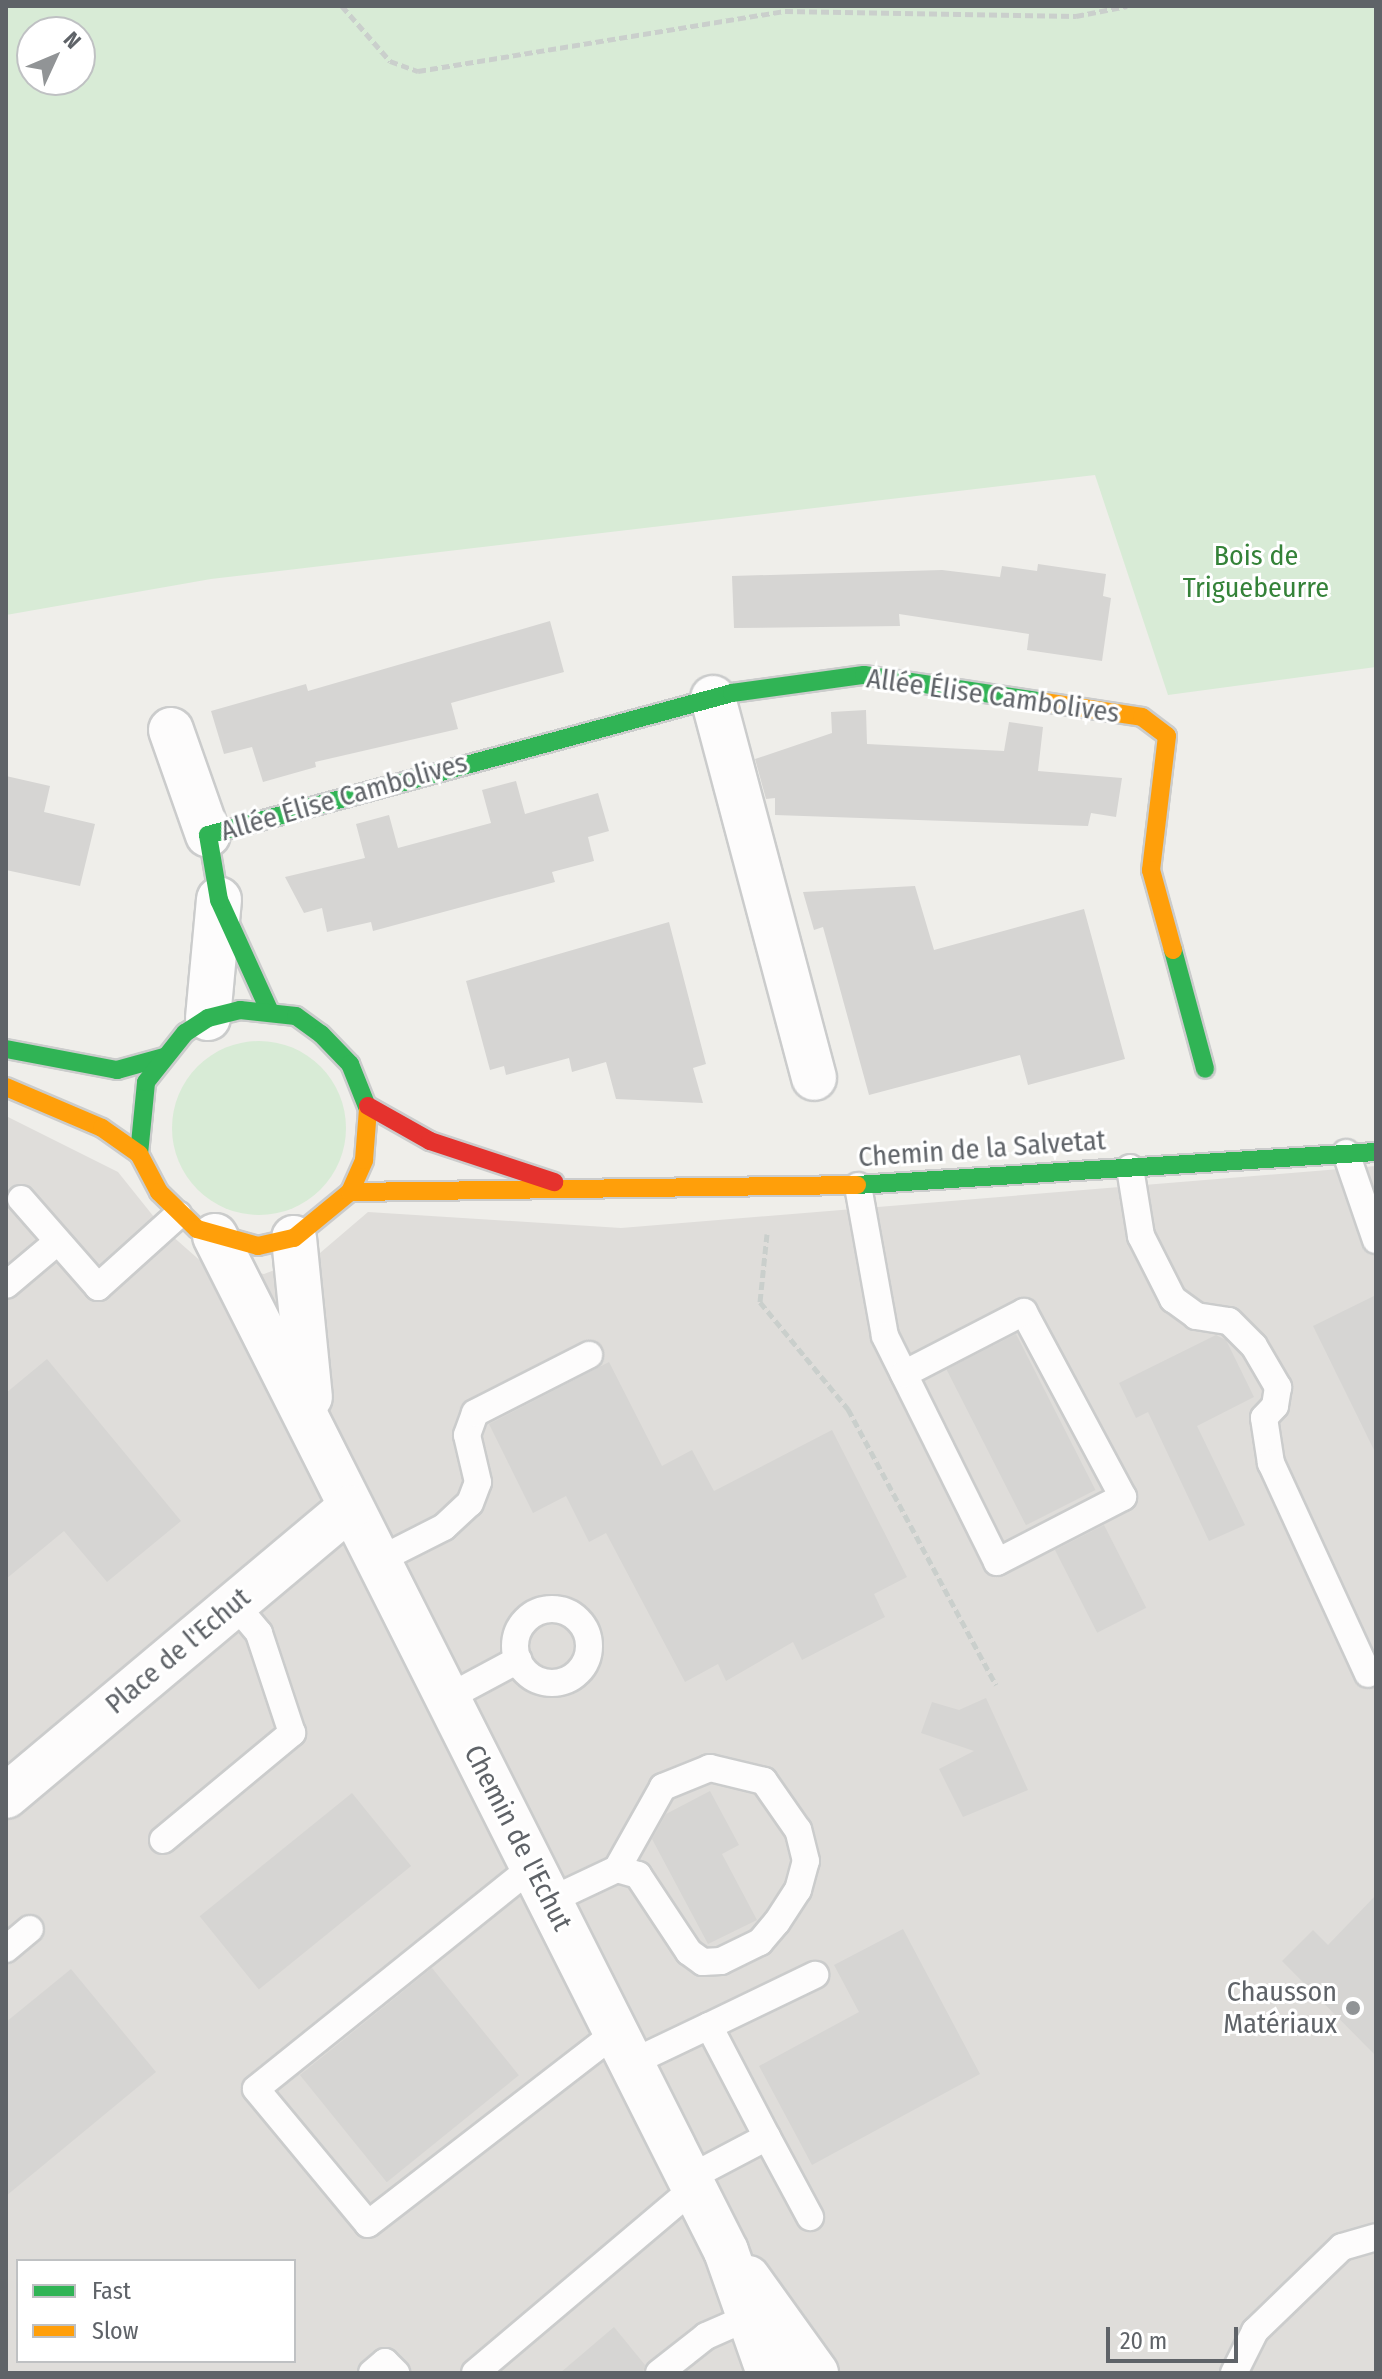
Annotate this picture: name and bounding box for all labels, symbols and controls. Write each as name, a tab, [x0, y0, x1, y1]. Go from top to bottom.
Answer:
north arrow	[16, 16, 96, 96]
text: N	[58, 26, 86, 54]
park label: Bois de Triguebeurre	[1183, 539, 1329, 605]
street label: Allée Élise Cambolives	[865, 662, 1121, 730]
street label: Allée Élise Cambolives	[217, 746, 471, 848]
street label: Chemin de la Salvetat	[857, 1124, 1107, 1174]
street label: Place de l'Echut	[99, 1581, 257, 1721]
street label: Chemin de l'Echut	[457, 1740, 579, 1936]
place label: Chausson Matériaux	[1223, 1975, 1337, 2041]
marker: Chausson Matériaux	[1344, 1999, 1362, 2017]
legend	[16, 2259, 296, 2363]
text: Fast	[92, 2277, 131, 2305]
scale bar	[1110, 2311, 1242, 2361]
text: Slow	[92, 2317, 138, 2345]
text: 20 m	[1120, 2327, 1167, 2355]

